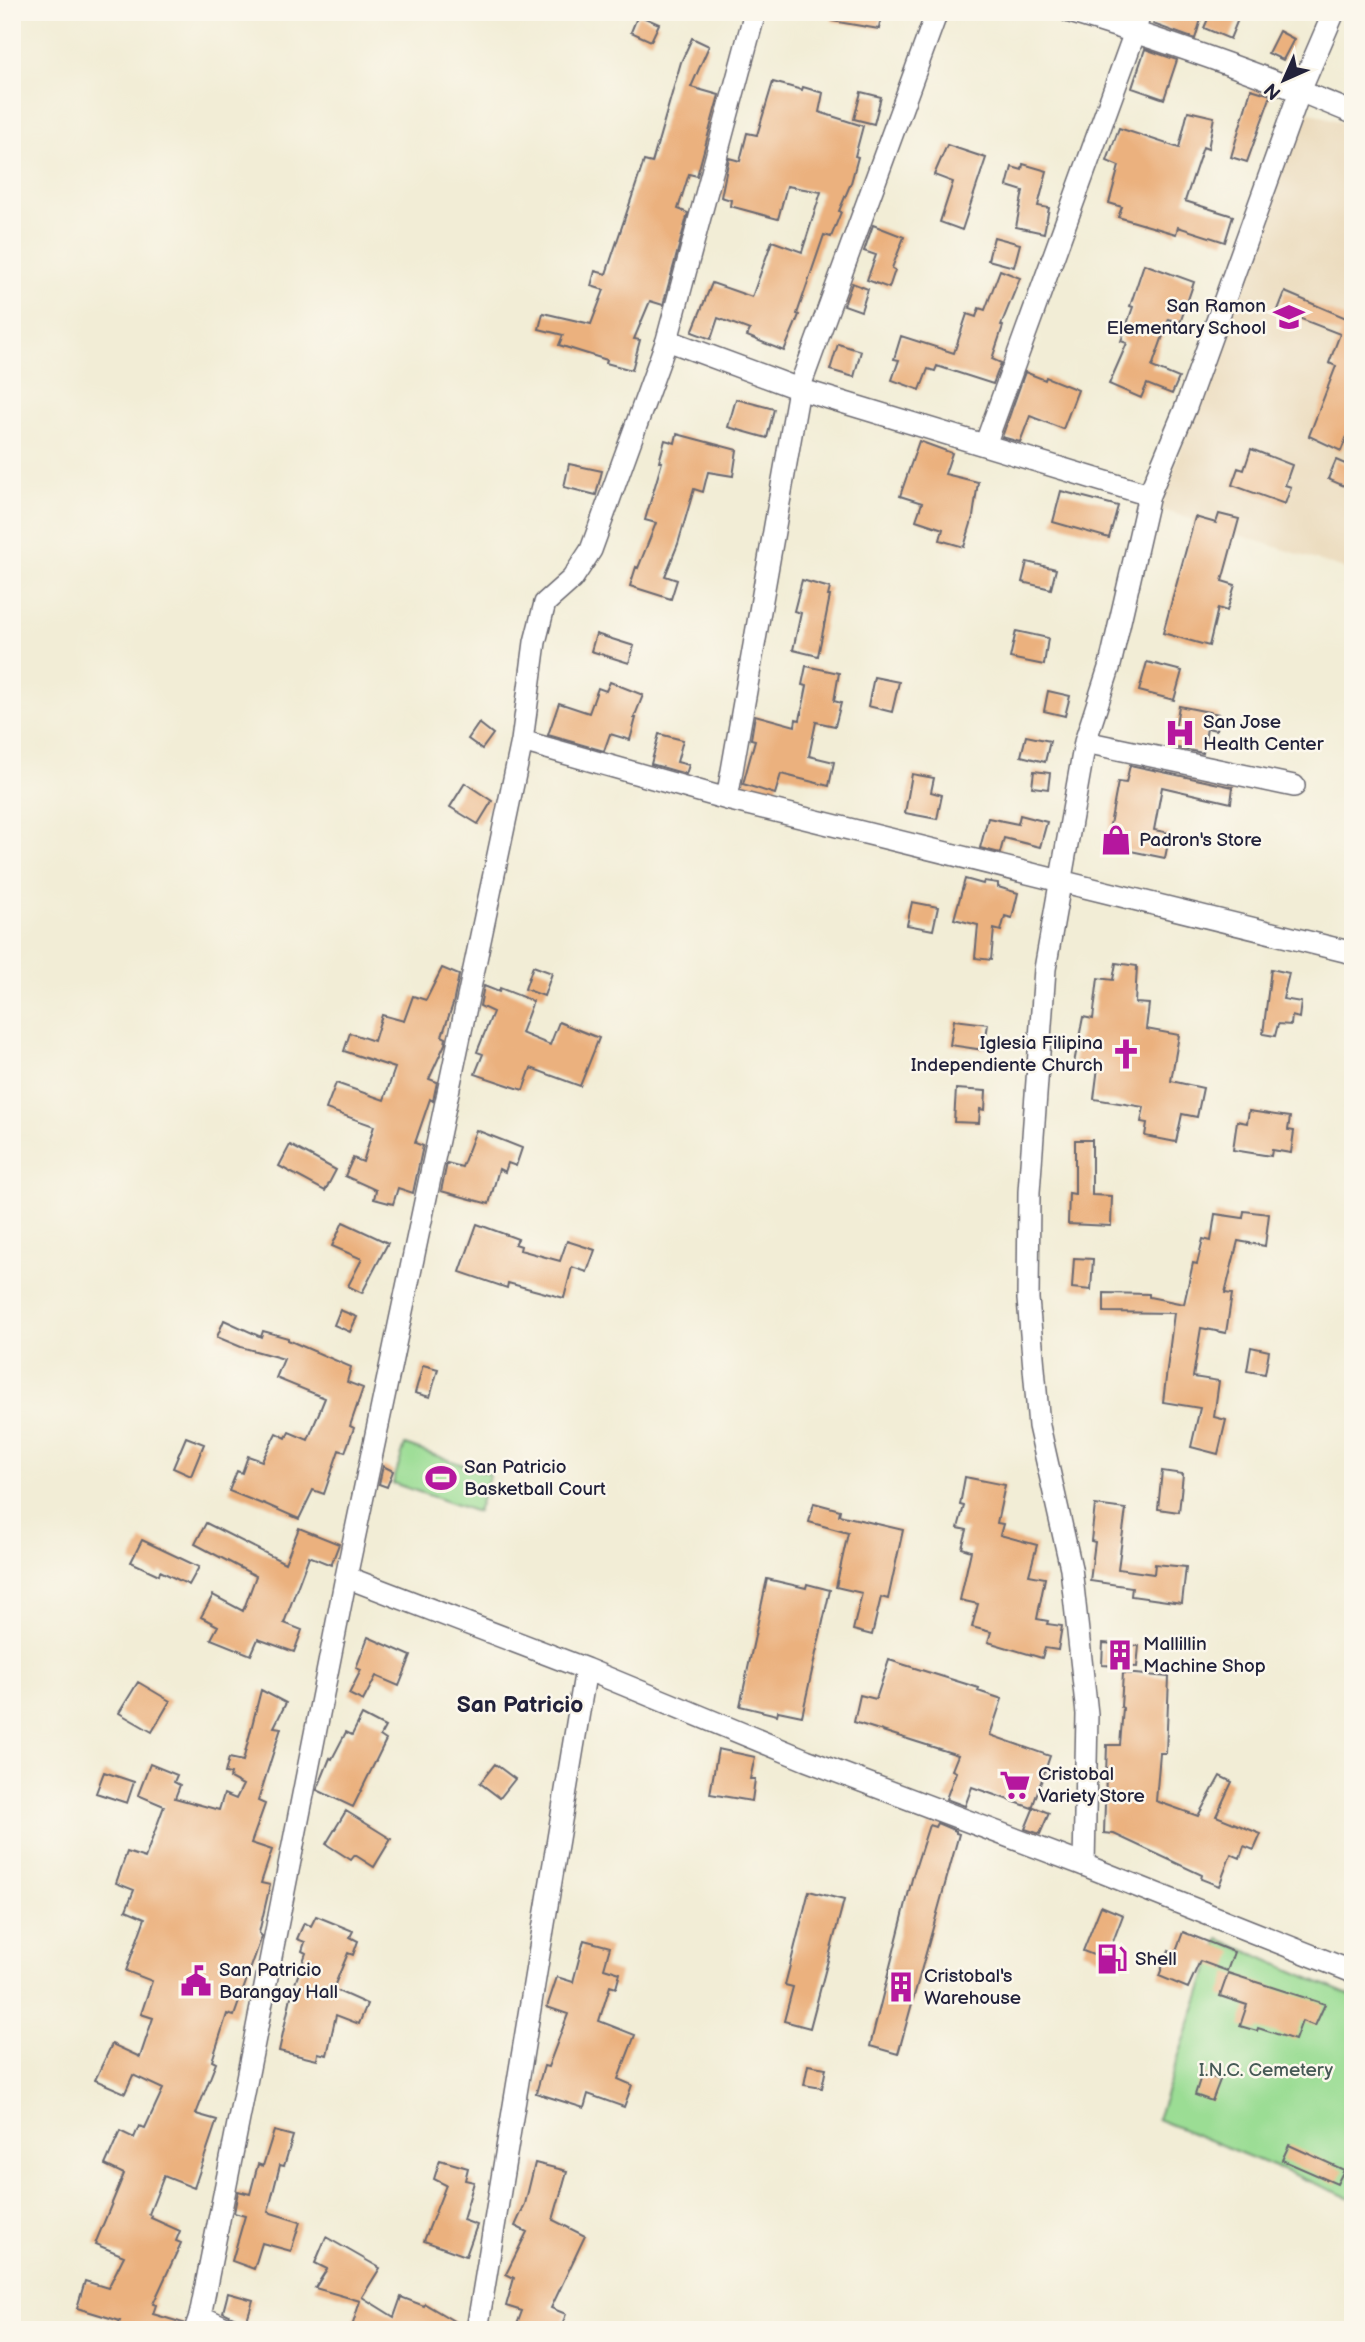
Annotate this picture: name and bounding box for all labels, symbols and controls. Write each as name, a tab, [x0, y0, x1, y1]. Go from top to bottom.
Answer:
north arrow	[1250, 46, 1320, 116]
text: N	[1260, 78, 1286, 104]
place label: San Ramon Elementary School	[1107, 295, 1266, 340]
school or university icon: San Ramon Elementary School	[1272, 300, 1306, 334]
place label: San Jose Health Center	[1203, 711, 1325, 756]
hospital icon: San Jose Health Center	[1163, 716, 1197, 750]
shop icon: Padron's Store	[1099, 823, 1133, 857]
place label: Padron's Store	[1139, 829, 1262, 852]
place label: Iglesia Filipina Independiente Church	[911, 1032, 1103, 1077]
church icon: Iglesia Filipina Independiente Church	[1109, 1037, 1143, 1071]
place label: San Patricio Basketball Court	[464, 1456, 606, 1501]
sports icon: San Patricio Basketball Court	[424, 1461, 458, 1495]
place label: Mallillin Machine Shop	[1143, 1633, 1266, 1678]
building icon: Mallillin Machine Shop	[1103, 1638, 1137, 1672]
district label: San Patricio	[457, 1691, 583, 1719]
place label: Cristobal Variety Store	[1038, 1763, 1145, 1808]
supermarket icon: Cristobal Variety Store	[998, 1768, 1032, 1802]
fuel station icon: Shell	[1095, 1942, 1129, 1976]
place label: Shell	[1135, 1948, 1177, 1971]
place label: San Patricio Barangay Hall	[219, 1959, 338, 2004]
public building icon: San Patricio Barangay Hall	[179, 1964, 213, 1998]
place label: Cristobal's Warehouse	[924, 1965, 1021, 2010]
building icon: Cristobal's Warehouse	[884, 1970, 918, 2004]
park label: I.N.C. Cemetery	[1199, 2059, 1334, 2082]

